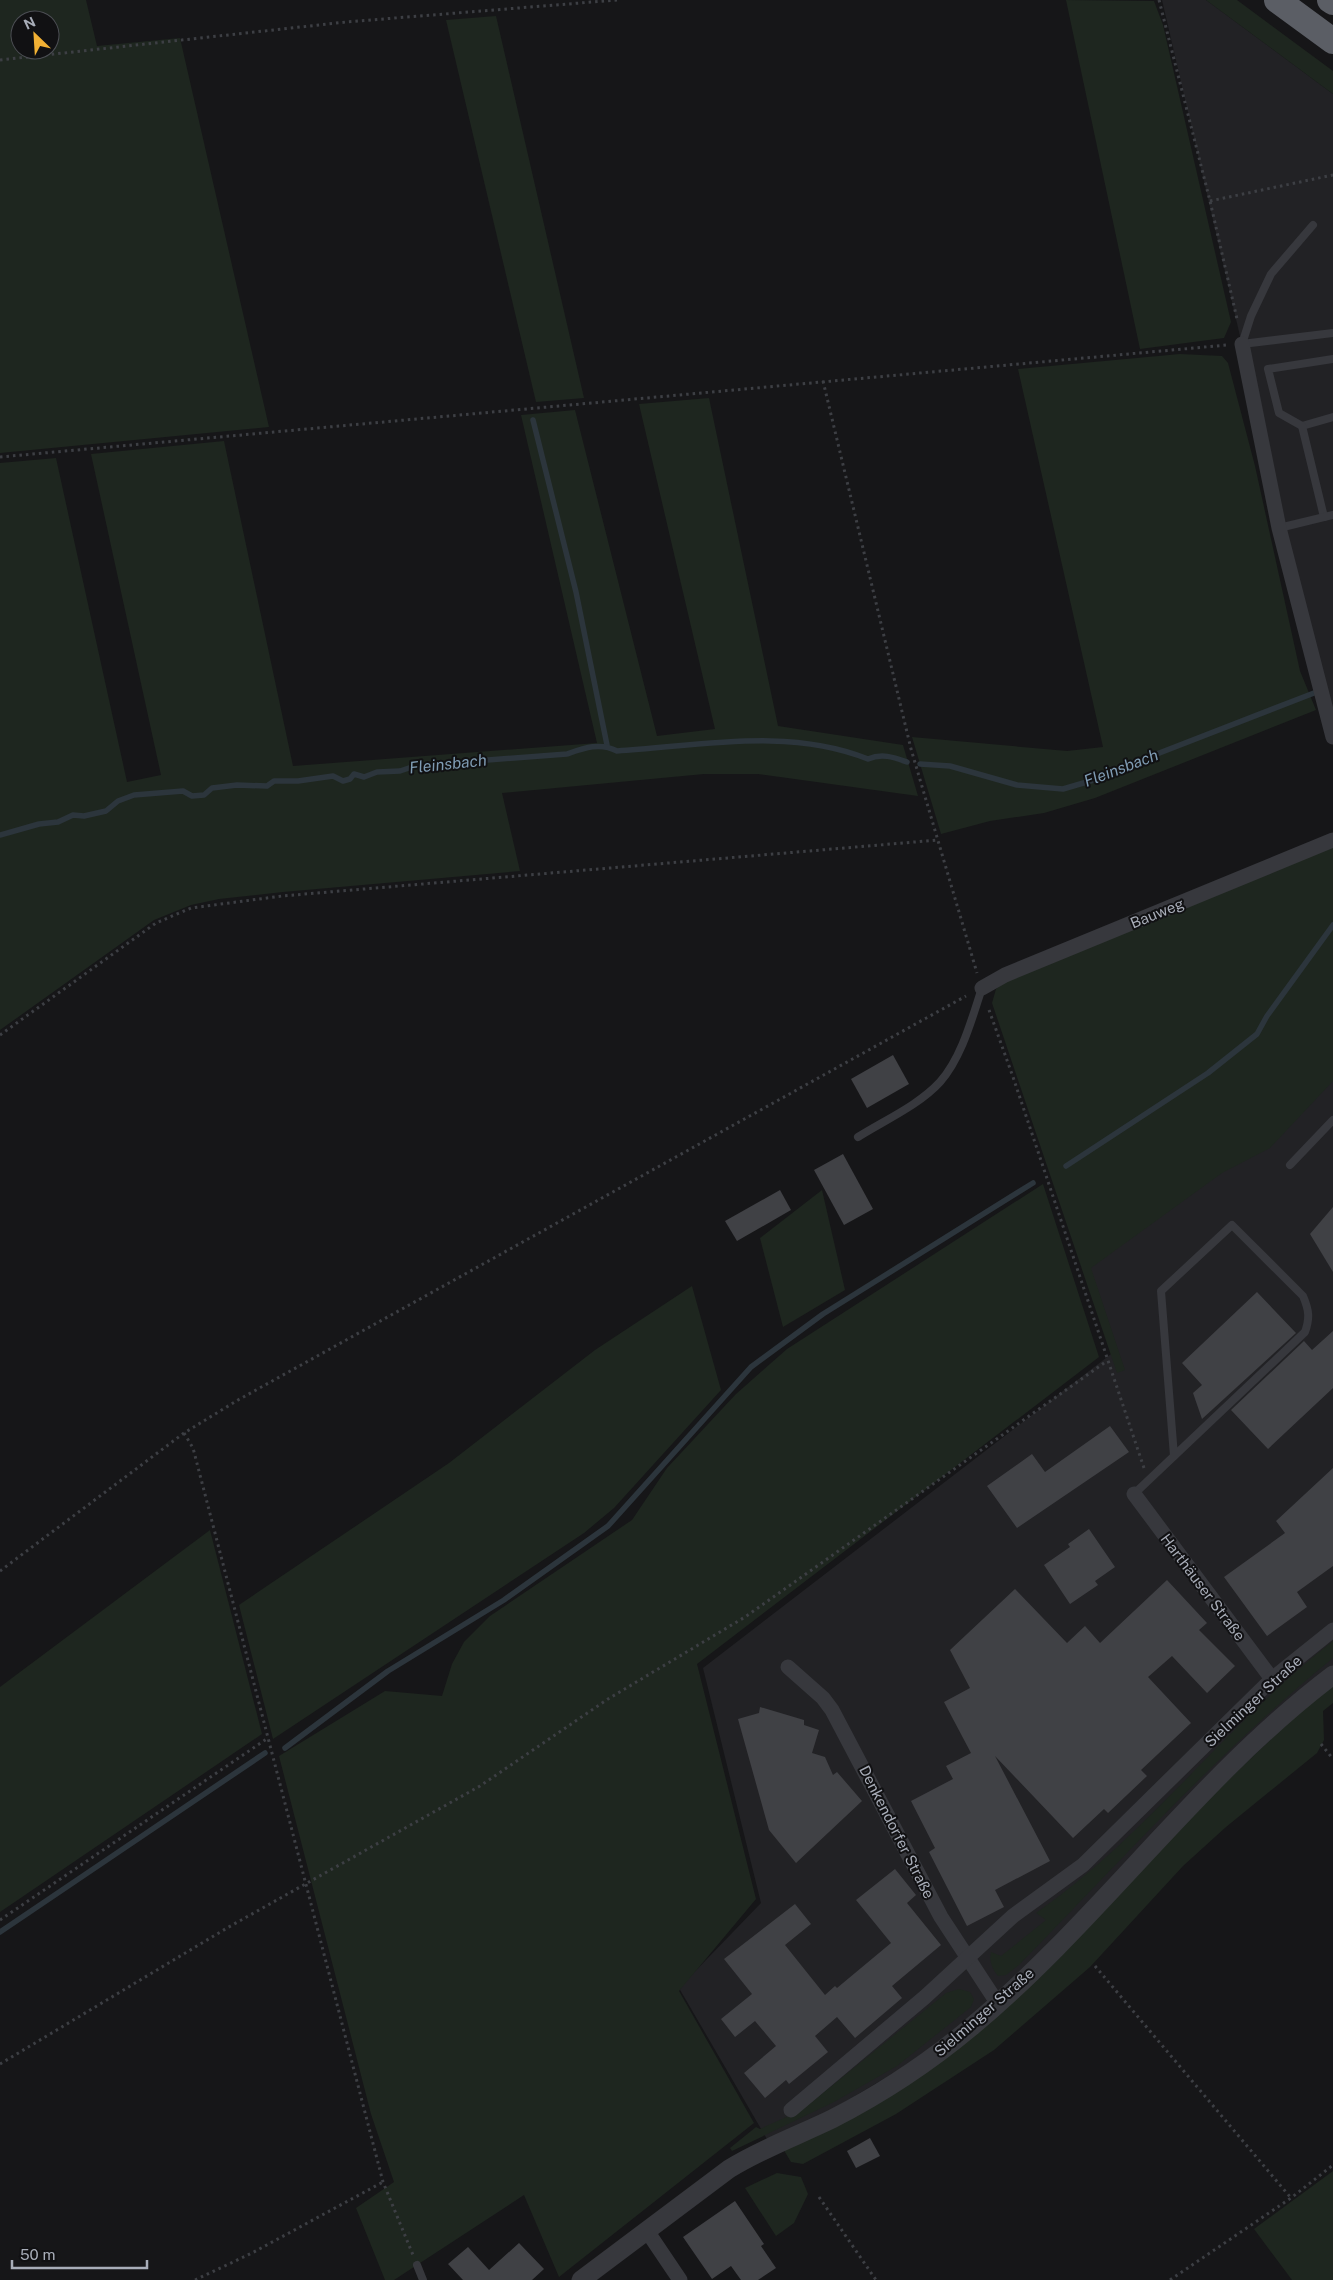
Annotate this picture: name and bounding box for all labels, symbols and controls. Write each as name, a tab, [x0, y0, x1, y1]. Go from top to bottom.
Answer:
north arrow	[10, 10, 60, 60]
text: N	[21, 14, 38, 33]
water label: Fleinsbach	[1081, 745, 1161, 791]
water label: Fleinsbach	[408, 750, 488, 778]
street label: Bauweg	[1128, 895, 1186, 931]
street label: Harthäuser Straße	[1157, 1530, 1249, 1644]
street label: Sielminger Straße	[1201, 1652, 1305, 1750]
street label: Denkendorfer Straße	[856, 1763, 938, 1901]
street label: Sielminger Straße	[931, 1964, 1037, 2060]
scale bar	[12, 2238, 148, 2270]
text: 50 m	[20, 2246, 55, 2263]

